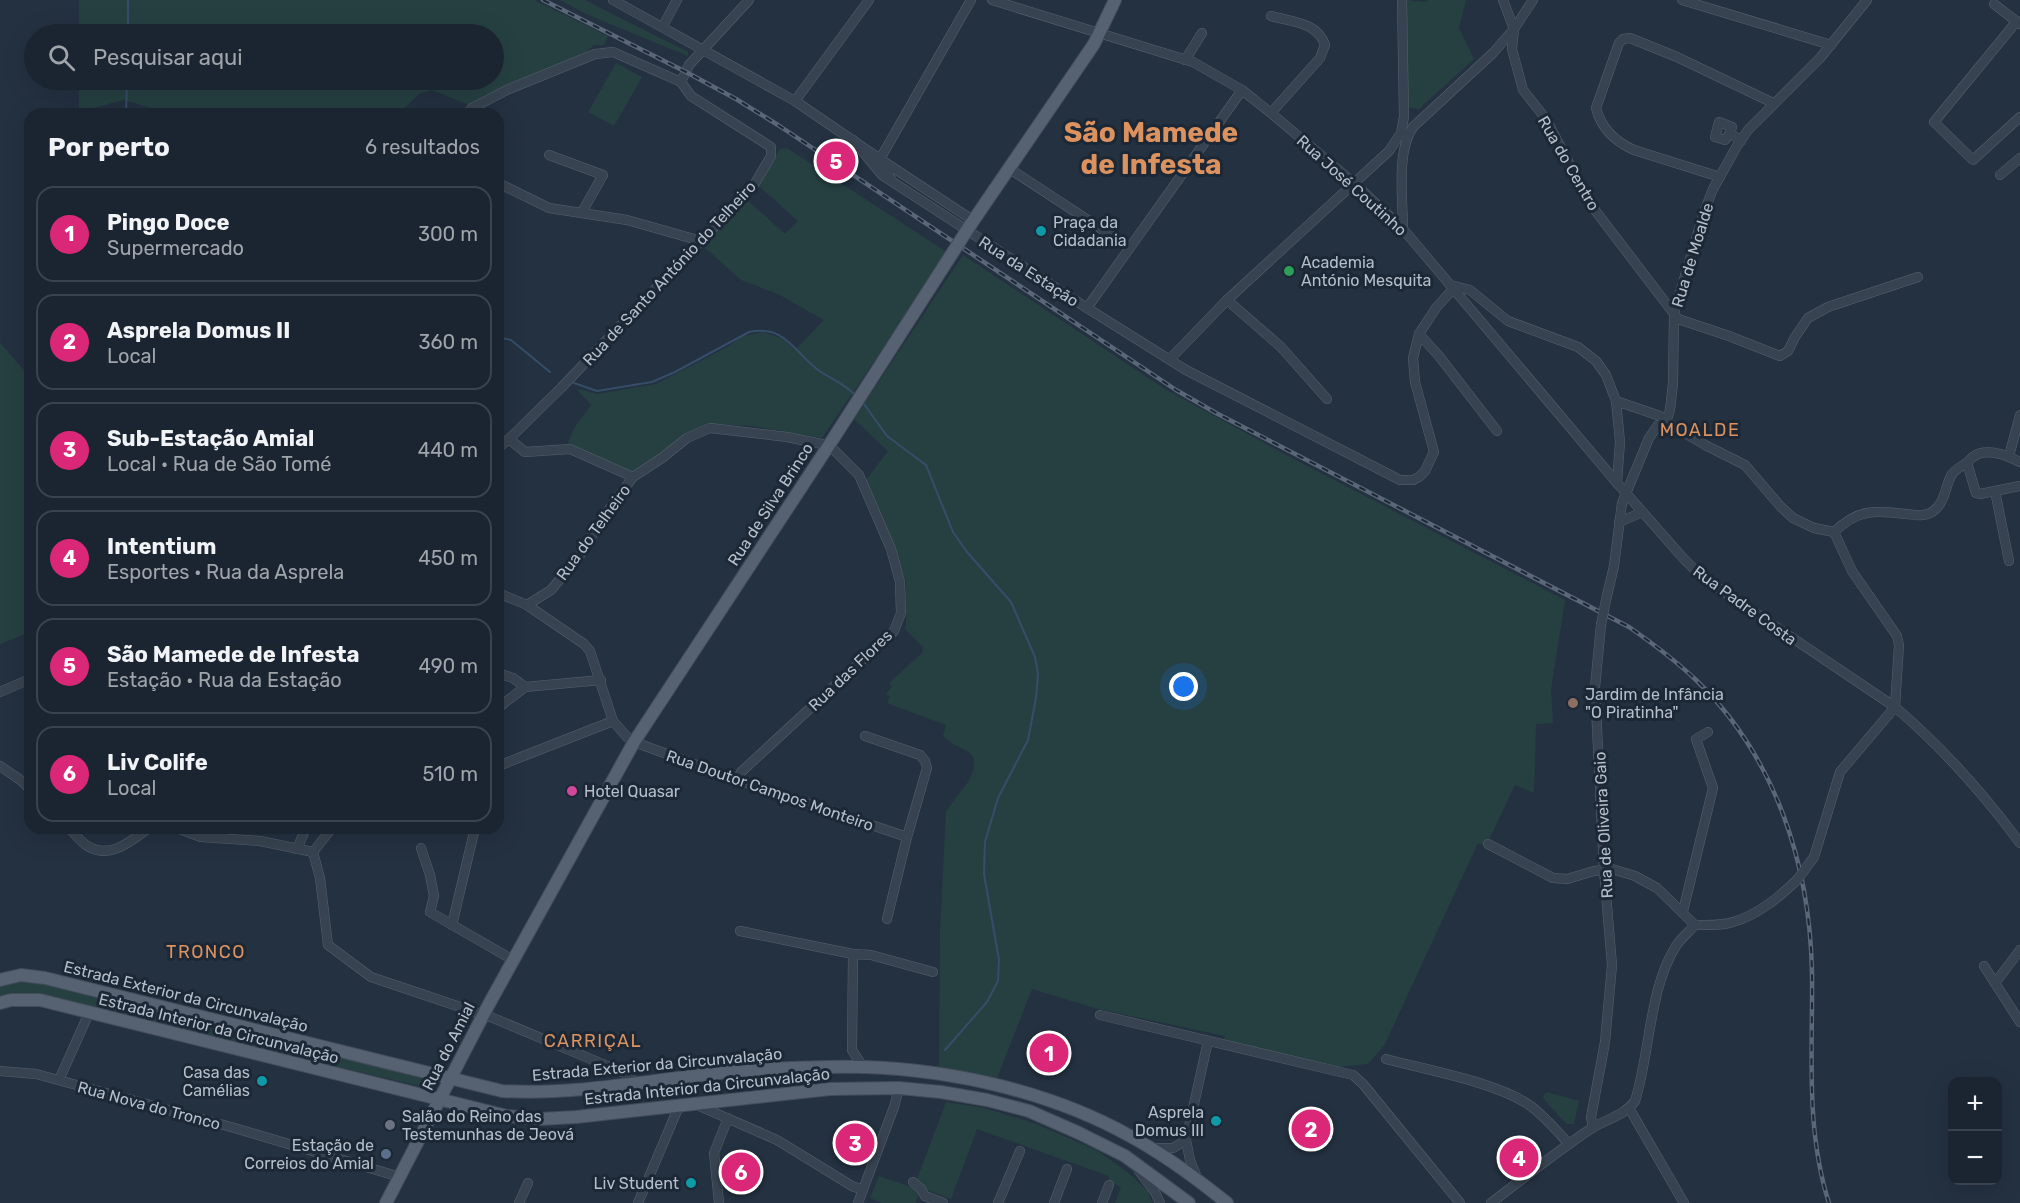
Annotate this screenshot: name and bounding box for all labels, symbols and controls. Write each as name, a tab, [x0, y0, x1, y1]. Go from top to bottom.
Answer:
search box	[24, 24, 504, 90]
icon: search	[45, 41, 78, 74]
text: Pesquisar aqui	[93, 44, 243, 71]
street label: Rua do Centro	[1534, 113, 1603, 214]
district label: São Mamede de Infesta	[1064, 116, 1238, 181]
street label: Rua José Coutinho	[1293, 131, 1411, 240]
text: Por perto	[48, 132, 170, 163]
text: 6 resultados	[365, 135, 480, 159]
pin: 5	[816, 138, 856, 184]
street label: Rua de Santo António do Telheiro	[579, 177, 760, 370]
street label: Rua de Moalde	[1668, 201, 1717, 310]
text: Pingo Doce	[107, 209, 230, 236]
place label: Praça da Cidadania	[1053, 213, 1127, 250]
text: 1	[65, 222, 74, 246]
text: 300 m	[418, 222, 478, 246]
marker: Praça da Cidadania	[1034, 224, 1048, 238]
street label: Rua da Estação	[975, 232, 1082, 311]
text: Supermercado	[107, 236, 244, 260]
place label: Academia António Mesquita	[1301, 253, 1431, 290]
marker: Academia António Mesquita	[1282, 264, 1296, 278]
text: Asprela Domus II	[107, 317, 290, 344]
text: 2	[63, 330, 76, 354]
text: 360 m	[419, 330, 478, 354]
text: Local	[107, 344, 156, 368]
district label: MOALDE	[1660, 419, 1740, 441]
text: Sub-Estação Amial	[107, 425, 314, 452]
text: 3	[63, 438, 76, 462]
text: 440 m	[418, 438, 478, 462]
street label: Rua de Silva Brinco	[724, 439, 817, 569]
text: Local · Rua de São Tomé	[107, 452, 331, 476]
street label: Rua do Telheiro	[552, 481, 634, 584]
text: Intentium	[107, 533, 216, 560]
text: 4	[63, 546, 76, 570]
text: 450 m	[418, 546, 478, 570]
text: Esportes · Rua da Asprela	[107, 560, 344, 584]
street label: Rua Padre Costa	[1689, 562, 1800, 649]
street label: Rua das Flores	[805, 626, 896, 715]
text: São Mamede de Infesta	[107, 641, 360, 668]
text: 5	[63, 654, 76, 678]
text: 490 m	[419, 654, 478, 678]
text: Estação · Rua da Estação	[107, 668, 342, 692]
your location	[1169, 672, 1198, 701]
place label: Jardim de Infância "O Piratinha"	[1585, 685, 1724, 722]
marker: Jardim de Infância "O Piratinha"	[1566, 696, 1580, 710]
street label: Rua Doutor Campos Monteiro	[664, 746, 876, 835]
text: Liv Colife	[107, 749, 208, 776]
street label: Rua de Oliveira Gaio	[1590, 751, 1617, 899]
text: 6	[63, 762, 76, 786]
text: 510 m	[422, 762, 478, 786]
text: Local	[107, 776, 156, 800]
place label: Hotel Quasar	[584, 782, 680, 801]
marker: Hotel Quasar	[565, 784, 579, 798]
district label: TRONCO	[166, 941, 246, 963]
street label: Estrada Exterior da Circunvalação	[62, 957, 310, 1036]
street label: Estrada Interior da Circunvalação	[97, 989, 341, 1068]
street label: Rua do Amial	[418, 999, 479, 1094]
district label: CARRIÇAL	[544, 1030, 642, 1052]
pin: 1	[1030, 1030, 1068, 1076]
street label: Estrada Exterior da Circunvalação	[531, 1044, 783, 1085]
place label: Casa das Camélias	[183, 1063, 250, 1100]
street label: Estrada Interior da Circunvalação	[583, 1064, 831, 1109]
marker: Casa das Camélias	[255, 1074, 269, 1088]
street label: Rua Nova do Tronco	[75, 1077, 222, 1134]
map controls	[1948, 1077, 2002, 1185]
button: +	[1948, 1077, 2002, 1131]
place label: Asprela Domus III	[1135, 1103, 1204, 1140]
pin: 2	[1292, 1106, 1330, 1152]
place label: Salão do Reino das Testemunhas de Jeová	[402, 1107, 574, 1144]
marker: Asprela Domus III	[1209, 1114, 1223, 1128]
marker: Salão do Reino das Testemunhas de Jeová	[383, 1118, 397, 1132]
pin: 3	[836, 1120, 874, 1166]
button: −	[1948, 1131, 2002, 1185]
place label: Estação de Correios do Amial	[244, 1136, 374, 1173]
pin: 4	[1500, 1136, 1538, 1180]
marker: Estação de Correios do Amial	[379, 1147, 393, 1161]
pin: 6	[722, 1150, 760, 1194]
place label: Liv Student	[594, 1174, 679, 1193]
marker: Liv Student	[684, 1176, 698, 1190]

